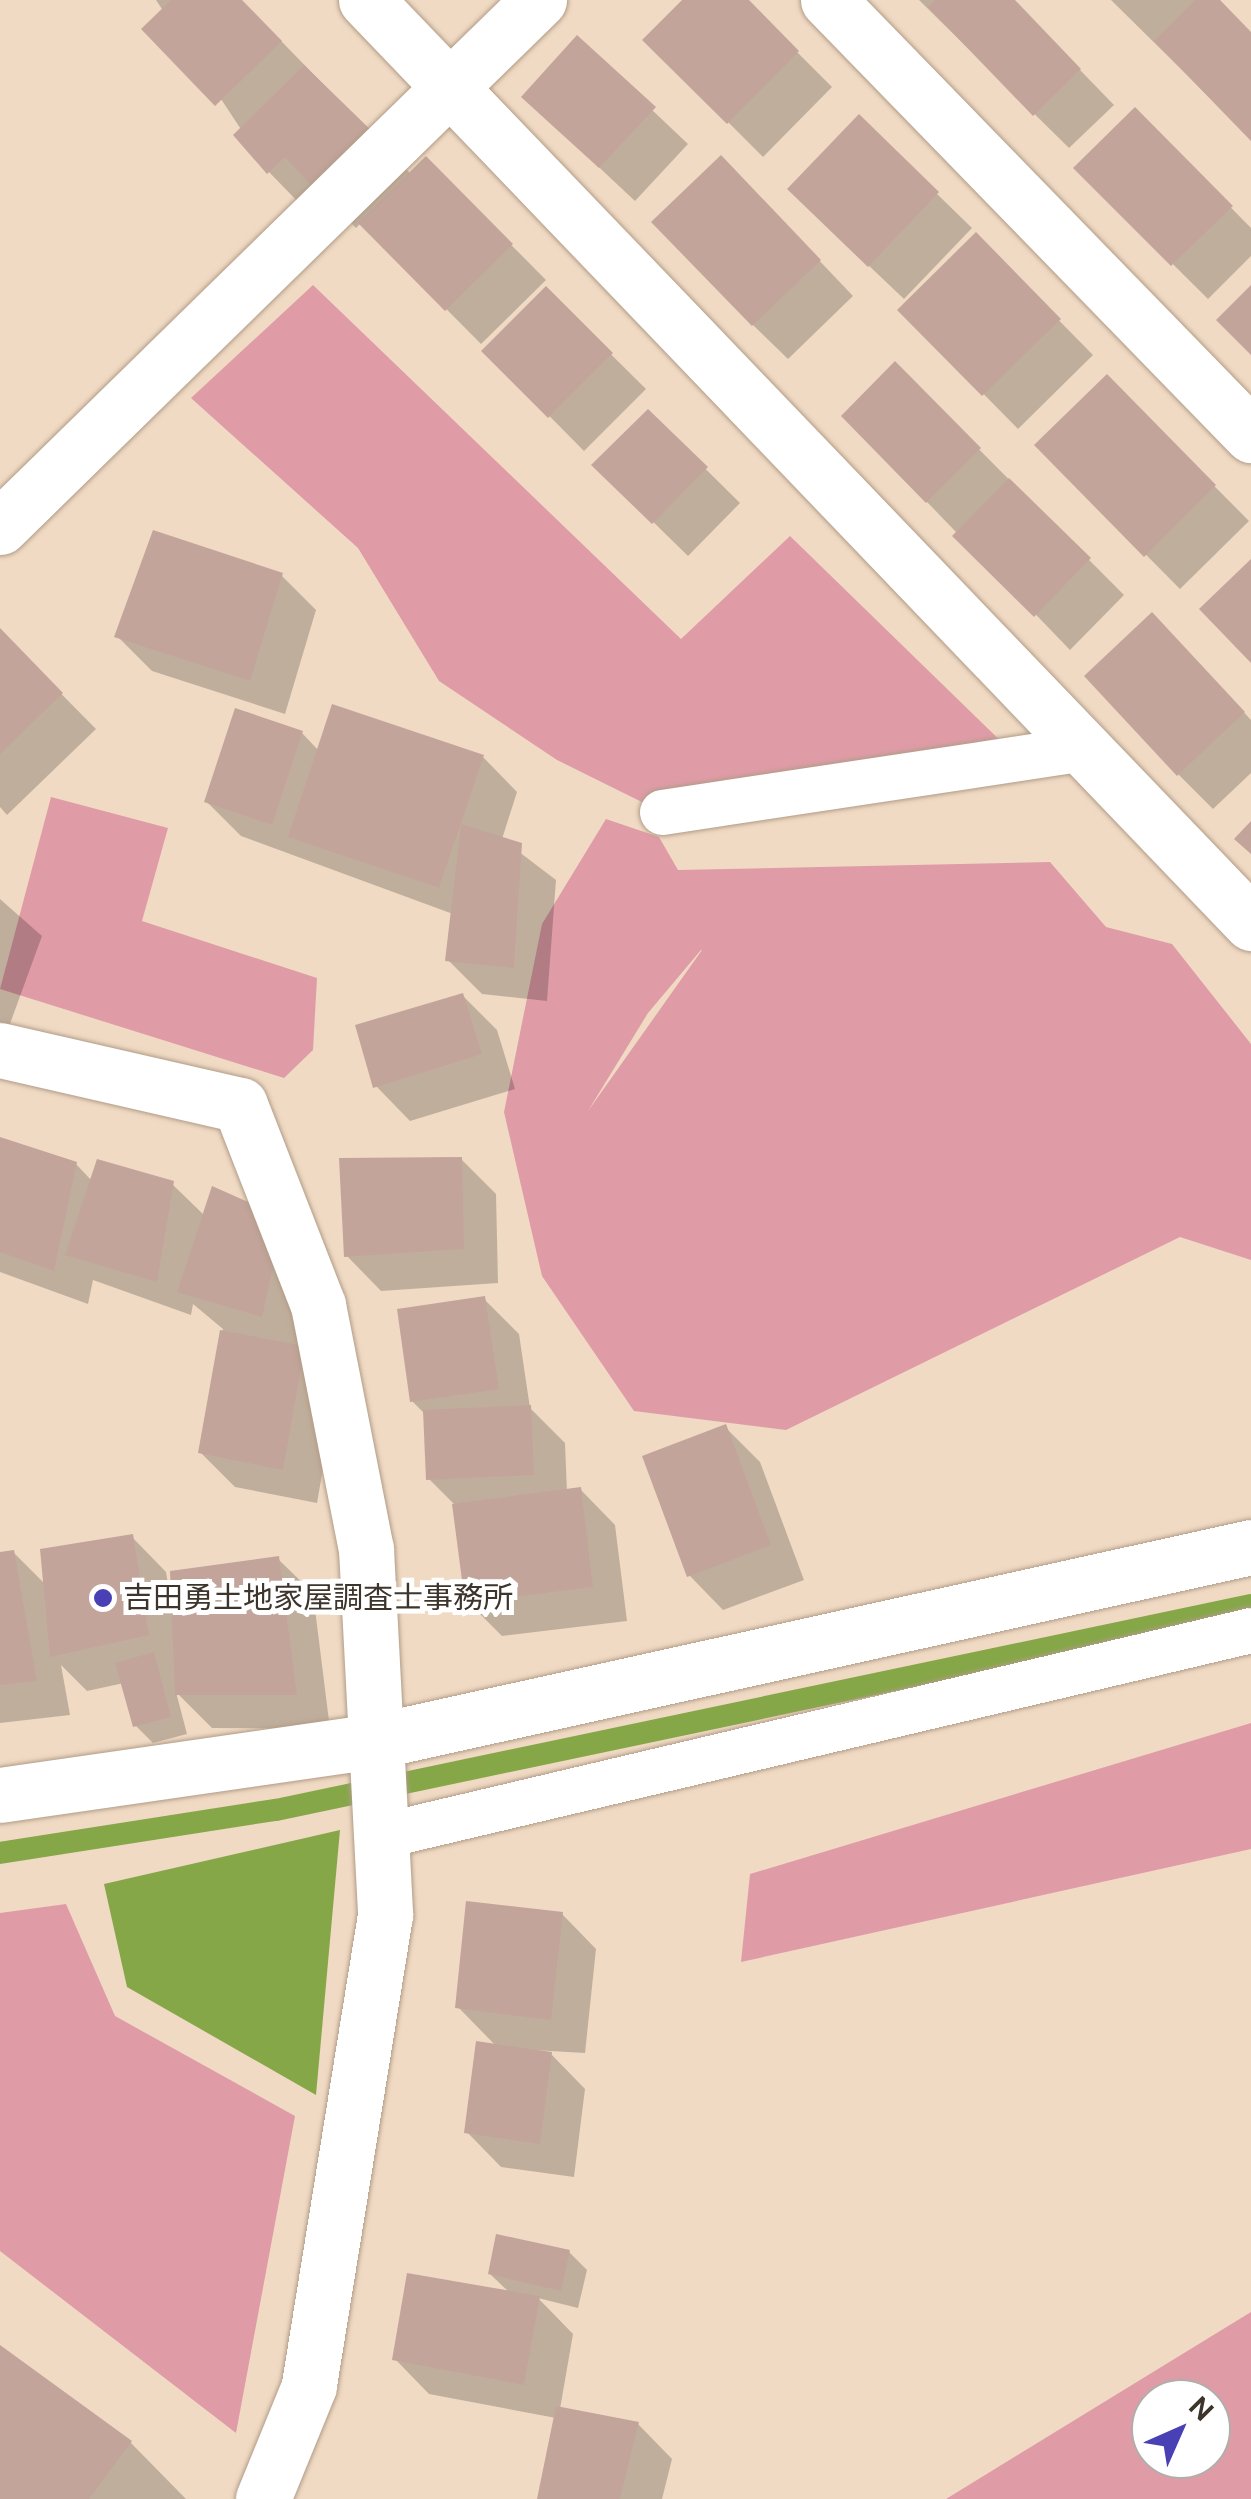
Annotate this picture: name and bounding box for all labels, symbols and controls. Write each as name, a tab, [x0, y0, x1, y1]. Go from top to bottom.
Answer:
place label: 吉田勇土地家屋調査士事務所	[123, 1580, 513, 1616]
marker: 吉田勇土地家屋調査士事務所	[92, 1587, 114, 1609]
north arrow	[1131, 2379, 1231, 2479]
text: N	[1181, 2389, 1221, 2429]

